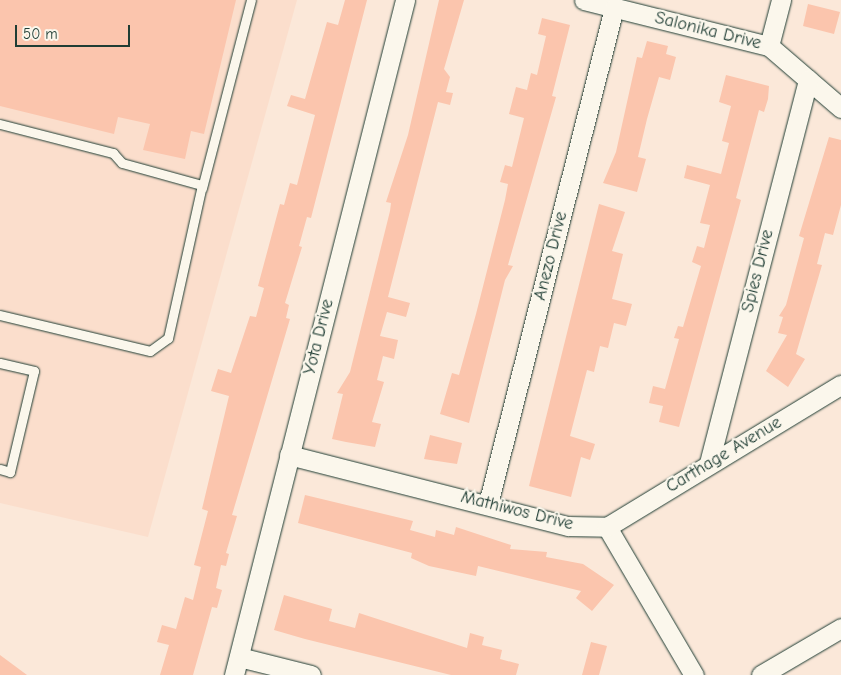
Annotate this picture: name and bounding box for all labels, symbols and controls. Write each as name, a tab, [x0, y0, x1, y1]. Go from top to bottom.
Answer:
street label: Salonika Drive	[652, 7, 764, 55]
scale bar	[18, 15, 132, 47]
text: 50 m	[23, 25, 58, 43]
street label: Anezo Drive	[530, 209, 572, 303]
street label: Spies Drive	[737, 227, 779, 315]
street label: Yota Drive	[299, 297, 339, 377]
street label: Carthage Avenue	[662, 412, 786, 498]
street label: Mathiwos Drive	[458, 487, 576, 535]

